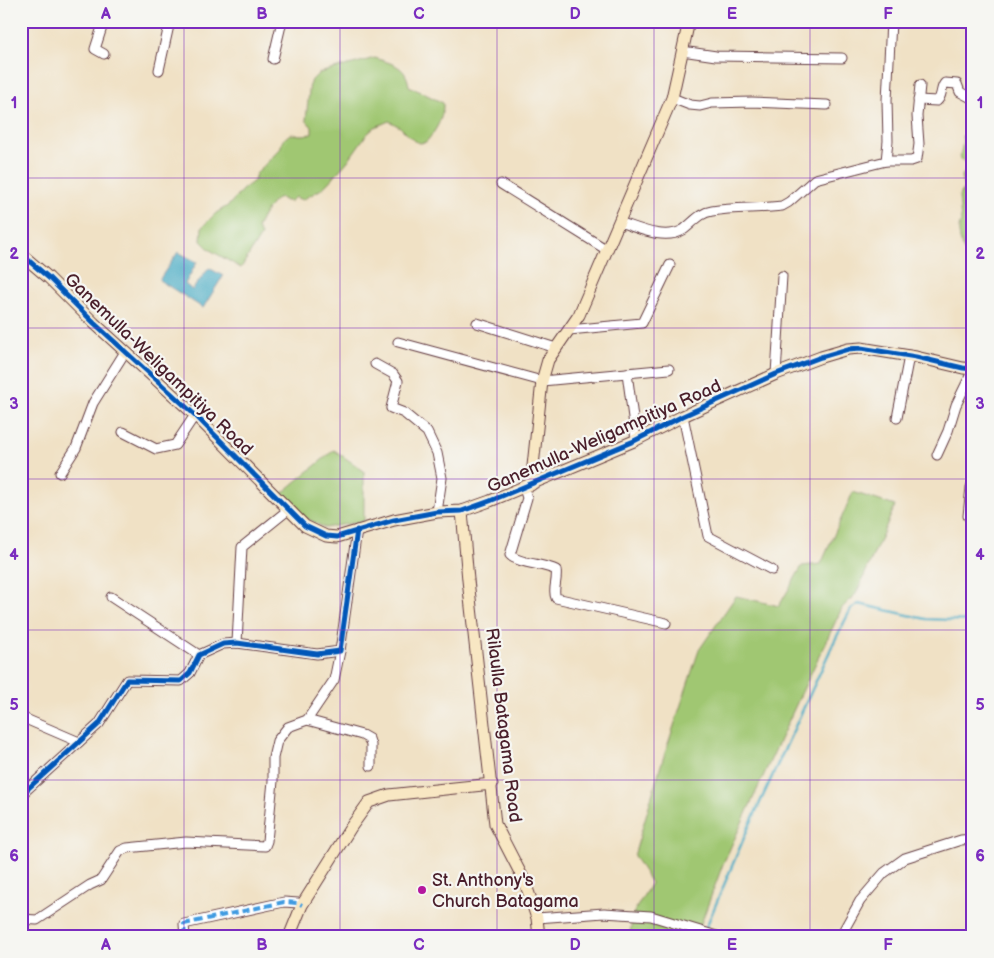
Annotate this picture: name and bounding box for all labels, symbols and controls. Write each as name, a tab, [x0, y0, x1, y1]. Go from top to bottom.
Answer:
text: A	[100, 5, 111, 24]
text: B	[256, 5, 268, 24]
text: C	[413, 5, 425, 24]
text: D	[569, 5, 581, 24]
text: E	[727, 5, 737, 24]
text: F	[883, 5, 893, 24]
text: 1	[11, 94, 17, 113]
text: 1	[977, 94, 983, 113]
text: 2	[9, 245, 19, 264]
text: 2	[975, 245, 985, 264]
street label: Ganemulla-Weligampitiya Road	[60, 269, 257, 460]
street label: Ganemulla-Weligampitiya Road	[484, 375, 724, 498]
text: 3	[9, 395, 19, 414]
text: 3	[975, 395, 985, 414]
text: 4	[9, 546, 19, 565]
text: 4	[975, 546, 985, 565]
street label: Rilaulla Batagama Road	[481, 627, 526, 824]
text: 5	[9, 696, 19, 715]
text: 5	[975, 696, 985, 715]
text: 6	[9, 847, 19, 866]
text: 6	[975, 847, 985, 866]
place label: St. Anthony's Church Batagama	[432, 870, 579, 912]
marker: St. Anthony's Church Batagama	[416, 884, 428, 896]
text: A	[100, 936, 111, 955]
text: B	[256, 936, 268, 955]
text: C	[413, 936, 425, 955]
text: D	[569, 936, 581, 955]
text: E	[727, 936, 737, 955]
text: F	[883, 936, 893, 955]

